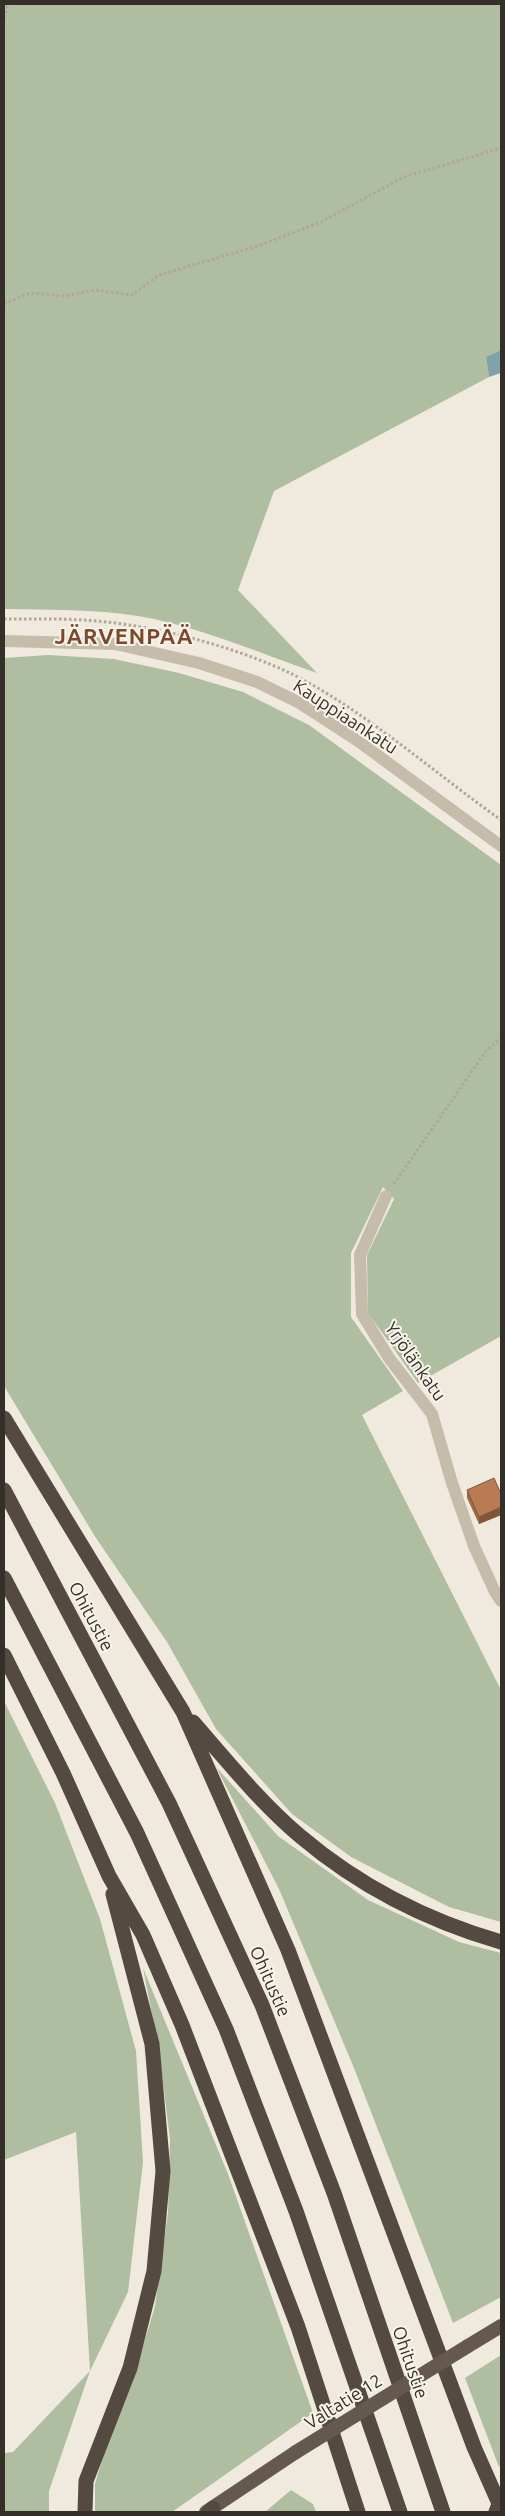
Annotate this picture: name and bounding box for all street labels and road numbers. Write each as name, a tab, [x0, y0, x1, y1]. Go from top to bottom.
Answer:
street label: Kauppiaankatu	[290, 675, 402, 757]
street label: Yrjölänkatu	[382, 1318, 450, 1404]
street label: Ohitustie	[66, 1578, 118, 1654]
street label: Ohitustie	[247, 1943, 295, 2019]
street label: Ohitustie	[389, 2323, 433, 2401]
street label: Valtatie 12	[301, 2369, 385, 2433]

